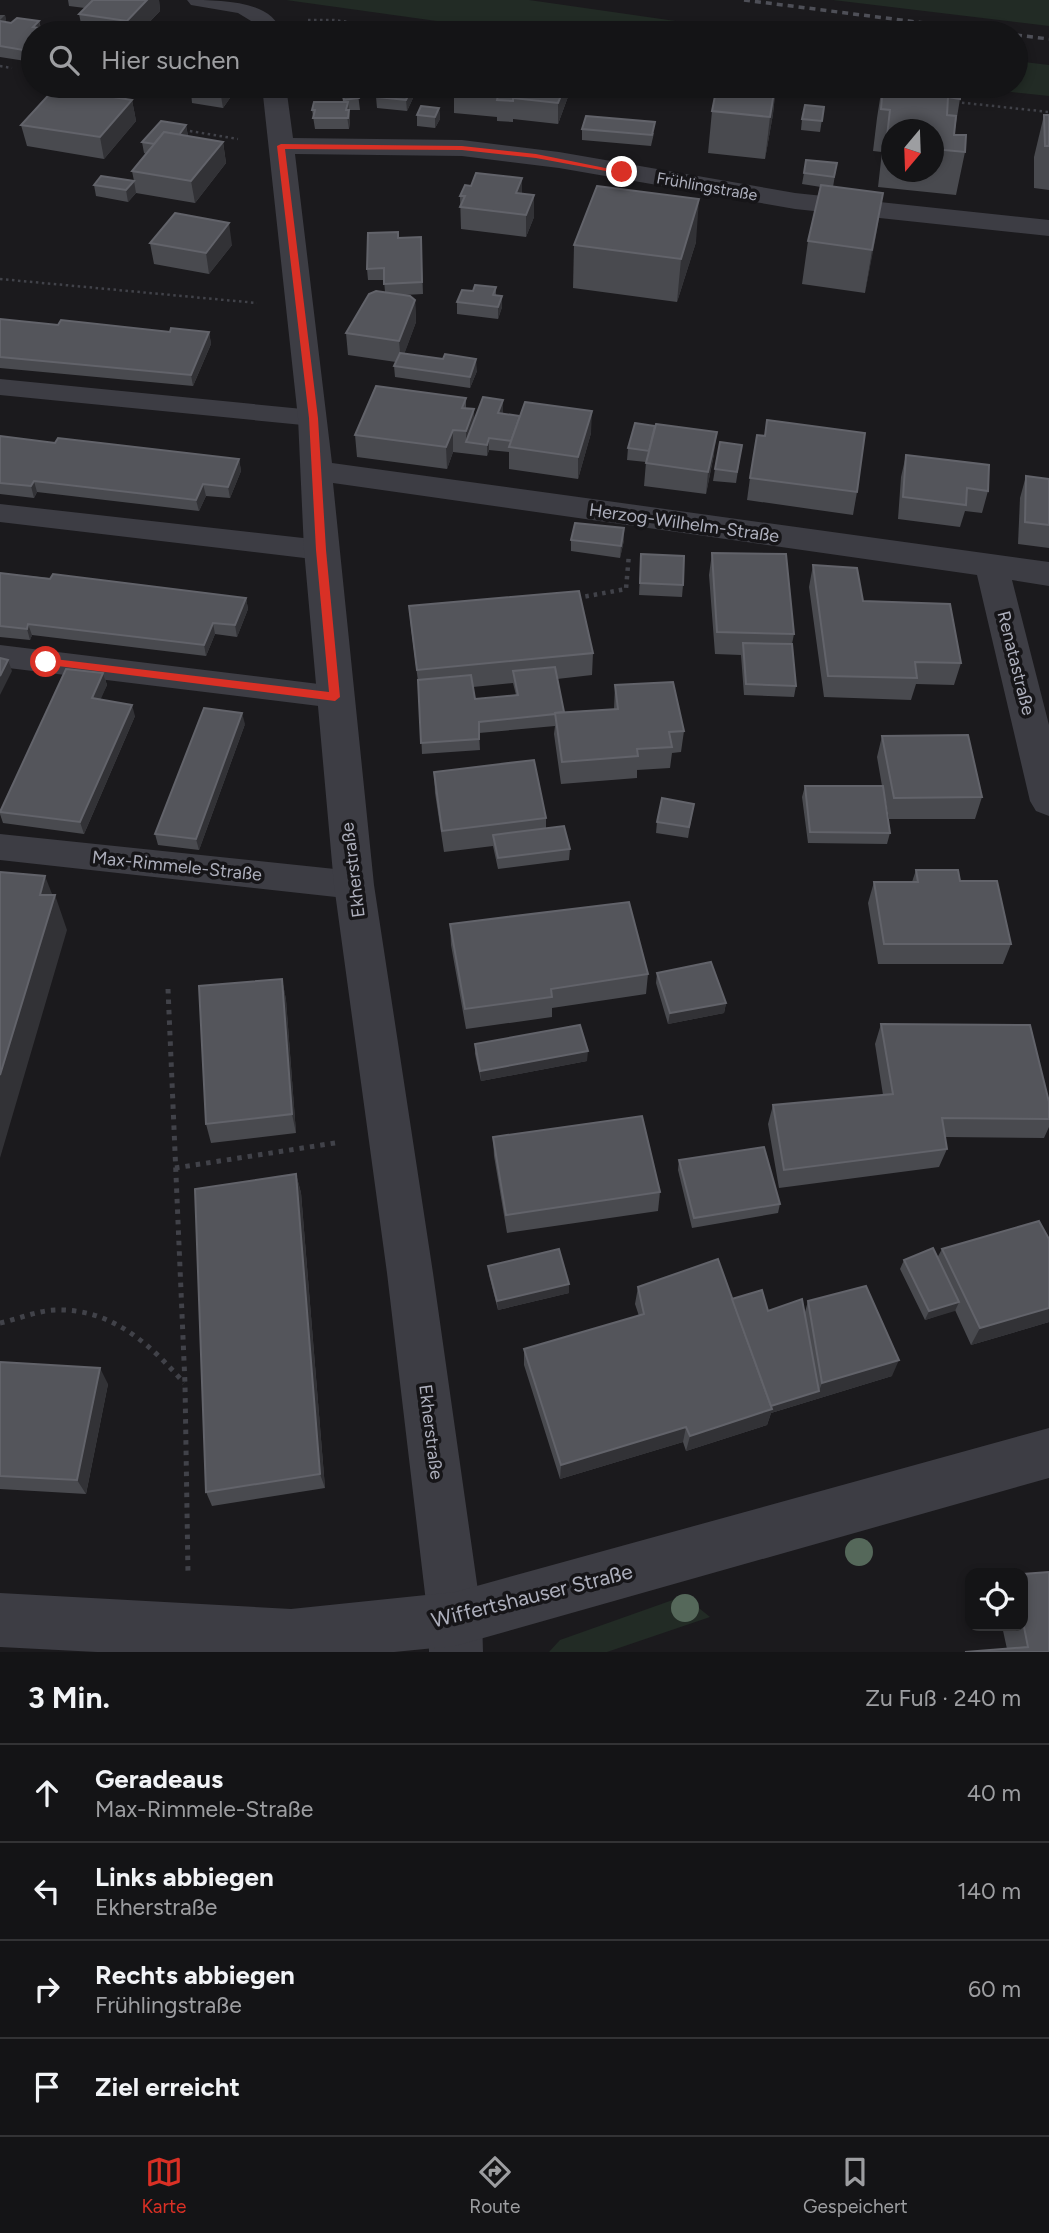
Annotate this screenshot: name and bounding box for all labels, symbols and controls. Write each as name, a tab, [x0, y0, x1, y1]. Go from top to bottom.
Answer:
search box	[21, 21, 1028, 98]
icon: search	[45, 41, 83, 79]
text: Hier suchen	[101, 44, 240, 76]
north arrow	[881, 119, 944, 182]
route end	[606, 156, 637, 187]
street label: Frühlingstraße	[655, 168, 759, 205]
street label: Herzog-Wilhelm-Straße	[587, 499, 781, 547]
street label: Renatastraße	[992, 609, 1040, 718]
route start	[30, 646, 61, 677]
street label: Ekherstraße	[336, 821, 370, 919]
street label: Max-Rimmele-Straße	[91, 846, 263, 886]
street label: Ekherstraße	[414, 1383, 448, 1481]
street label: Wiffertshauser Straße	[429, 1558, 635, 1633]
map controls	[965, 1568, 1028, 1631]
button: locate	[965, 1568, 1028, 1631]
text: 3 Min.	[28, 1679, 110, 1716]
text: Zu Fuß · 240 m	[865, 1684, 1021, 1712]
text: Geradeaus	[95, 1763, 223, 1795]
icon: ahead	[28, 1774, 66, 1812]
text: 40 m	[967, 1779, 1021, 1807]
text: Max-Rimmele-Straße	[95, 1795, 313, 1823]
text: Links abbiegen	[95, 1861, 274, 1893]
icon: left	[28, 1872, 66, 1910]
text: 140 m	[957, 1877, 1021, 1905]
text: Ekherstraße	[95, 1893, 217, 1921]
text: Rechts abbiegen	[95, 1959, 295, 1991]
icon: right	[28, 1970, 66, 2008]
text: 60 m	[968, 1975, 1021, 2003]
text: Frühlingstraße	[95, 1991, 242, 2019]
icon: arrive	[28, 2068, 66, 2106]
text: Ziel erreicht	[95, 2071, 240, 2103]
tab: Karte	[141, 2153, 186, 2218]
tab: Route	[469, 2153, 520, 2218]
tab: Gespeichert	[803, 2153, 908, 2218]

